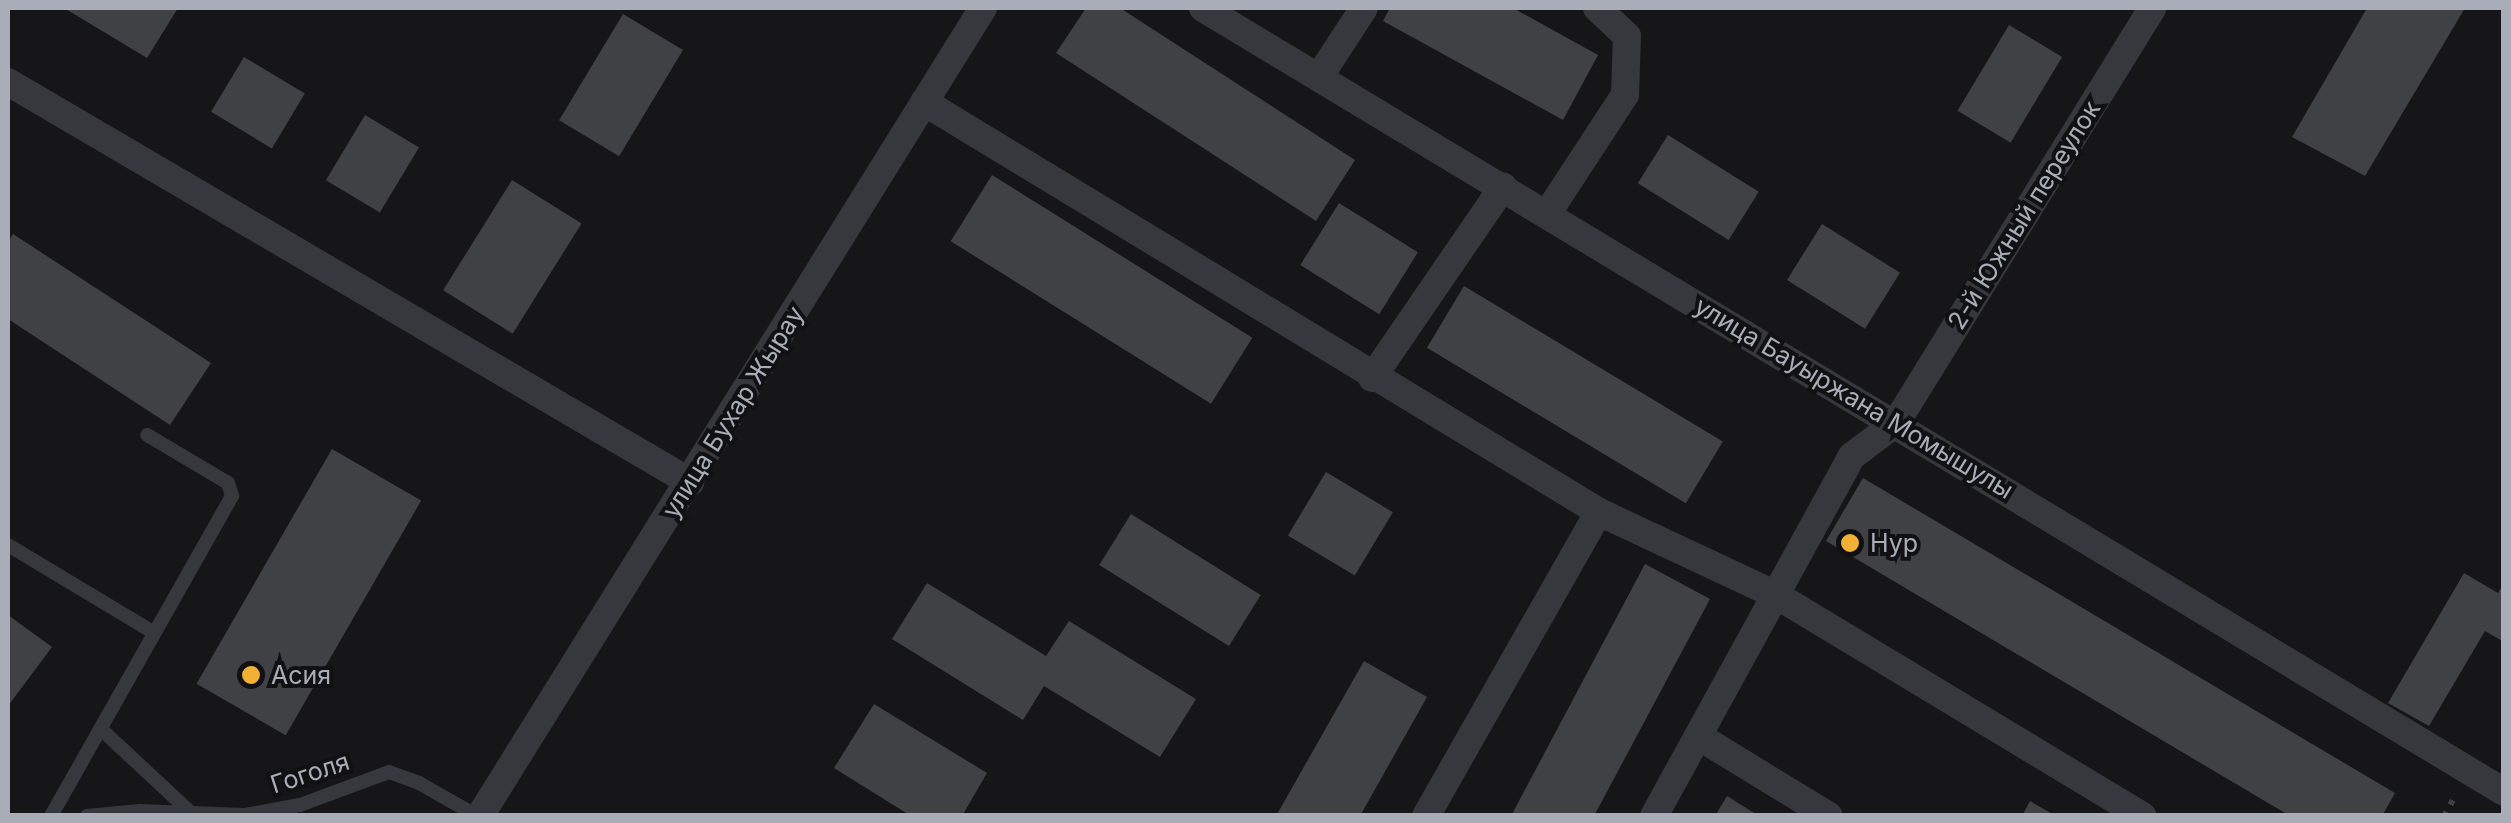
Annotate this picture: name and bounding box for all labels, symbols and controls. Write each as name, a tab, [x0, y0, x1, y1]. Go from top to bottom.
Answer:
street label: 2-й Южный переулок	[1941, 95, 2107, 335]
street label: улица Бауыржана Момышулы	[1689, 291, 2019, 505]
street label: улица Бухар Жырау	[656, 301, 810, 523]
place label: Нур	[1870, 528, 1918, 558]
marker: Нур	[1839, 532, 1861, 554]
place label: Асия	[271, 660, 331, 690]
marker: Асия	[240, 664, 262, 686]
street label: Гоголя	[267, 746, 353, 800]

